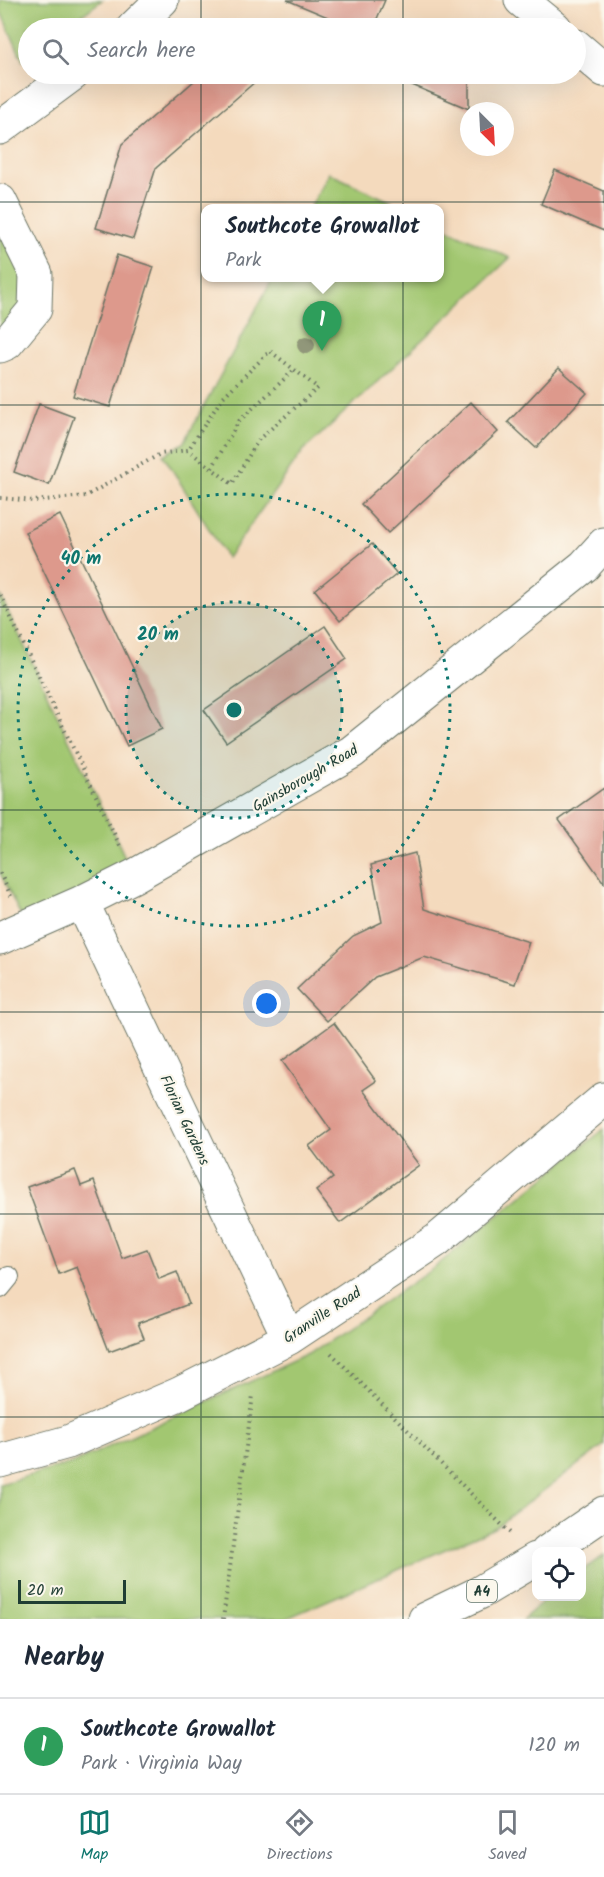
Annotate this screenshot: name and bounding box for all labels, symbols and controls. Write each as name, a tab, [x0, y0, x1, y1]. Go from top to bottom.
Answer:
search box	[18, 18, 586, 84]
text: Search here	[87, 34, 195, 69]
icon: search	[39, 35, 72, 68]
north arrow	[460, 102, 514, 156]
popup	[201, 204, 444, 282]
text: Southcote Growallot	[225, 210, 420, 245]
text: Park	[225, 245, 261, 277]
pin: 1	[302, 302, 342, 351]
text: 40 m	[61, 545, 102, 574]
text: 20 m	[137, 621, 179, 650]
centre of rings	[224, 700, 244, 720]
street label: Gainsborough Road	[248, 738, 363, 819]
your location	[252, 989, 281, 1018]
street label: Florian Gardens	[153, 1071, 216, 1170]
street label: Granville Road	[279, 1281, 367, 1350]
map controls	[532, 1547, 586, 1601]
button: locate	[532, 1547, 586, 1601]
scale bar	[18, 1577, 126, 1604]
text: 20 m	[27, 1578, 63, 1603]
road number: A4	[467, 1580, 497, 1602]
text: Nearby	[24, 1637, 104, 1679]
text: Southcote Growallot	[81, 1713, 276, 1748]
text: 1	[40, 1730, 47, 1762]
text: 120 m	[528, 1730, 580, 1762]
text: Park · Virginia Way	[81, 1748, 242, 1780]
tab: Map	[78, 1806, 111, 1867]
tab: Directions	[266, 1806, 333, 1867]
tab: Saved	[488, 1806, 526, 1867]

